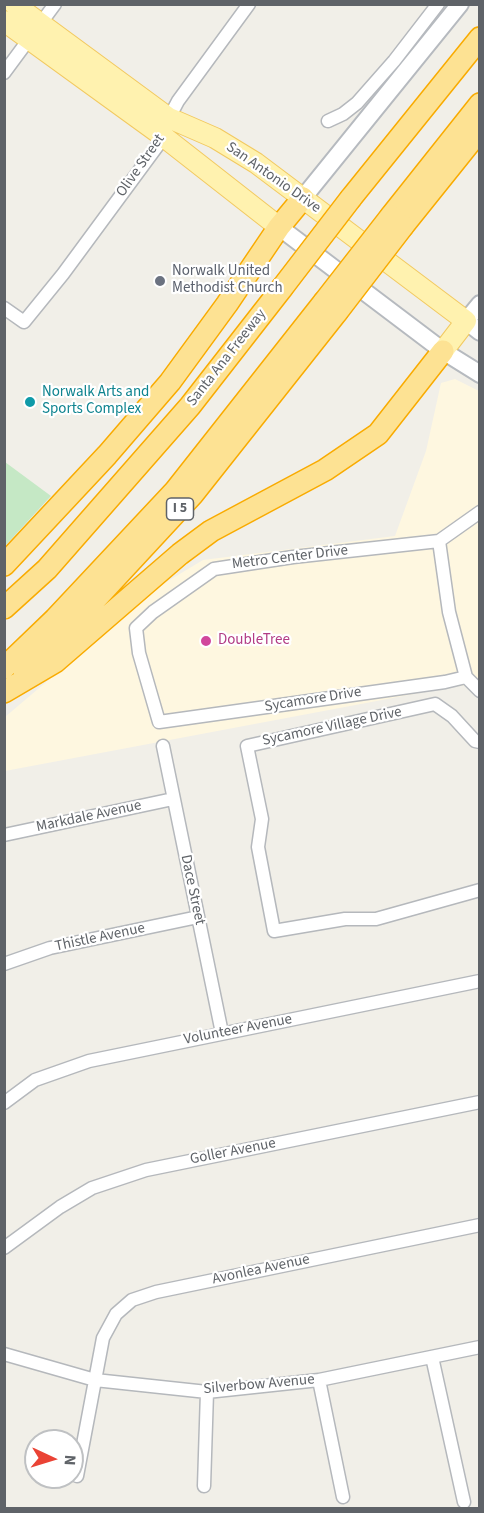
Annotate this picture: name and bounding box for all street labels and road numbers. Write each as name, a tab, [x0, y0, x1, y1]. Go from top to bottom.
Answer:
street label: Olive Street	[113, 131, 169, 201]
street label: San Antonio Drive	[222, 139, 324, 217]
street label: Santa Ana Freeway	[183, 306, 271, 410]
road number: I 5	[166, 498, 194, 520]
street label: Metro Center Drive	[231, 542, 349, 574]
street label: Sycamore Drive	[263, 683, 363, 717]
street label: Sycamore Village Drive	[261, 703, 403, 751]
street label: Markdale Avenue	[35, 797, 143, 837]
street label: Dace Street	[176, 853, 208, 927]
street label: Thistle Avenue	[53, 920, 147, 956]
street label: Volunteer Avenue	[182, 1011, 294, 1049]
street label: Goller Avenue	[189, 1135, 277, 1169]
street label: Avonlea Avenue	[211, 1251, 311, 1289]
street label: Silverbow Avenue	[203, 1371, 315, 1399]

